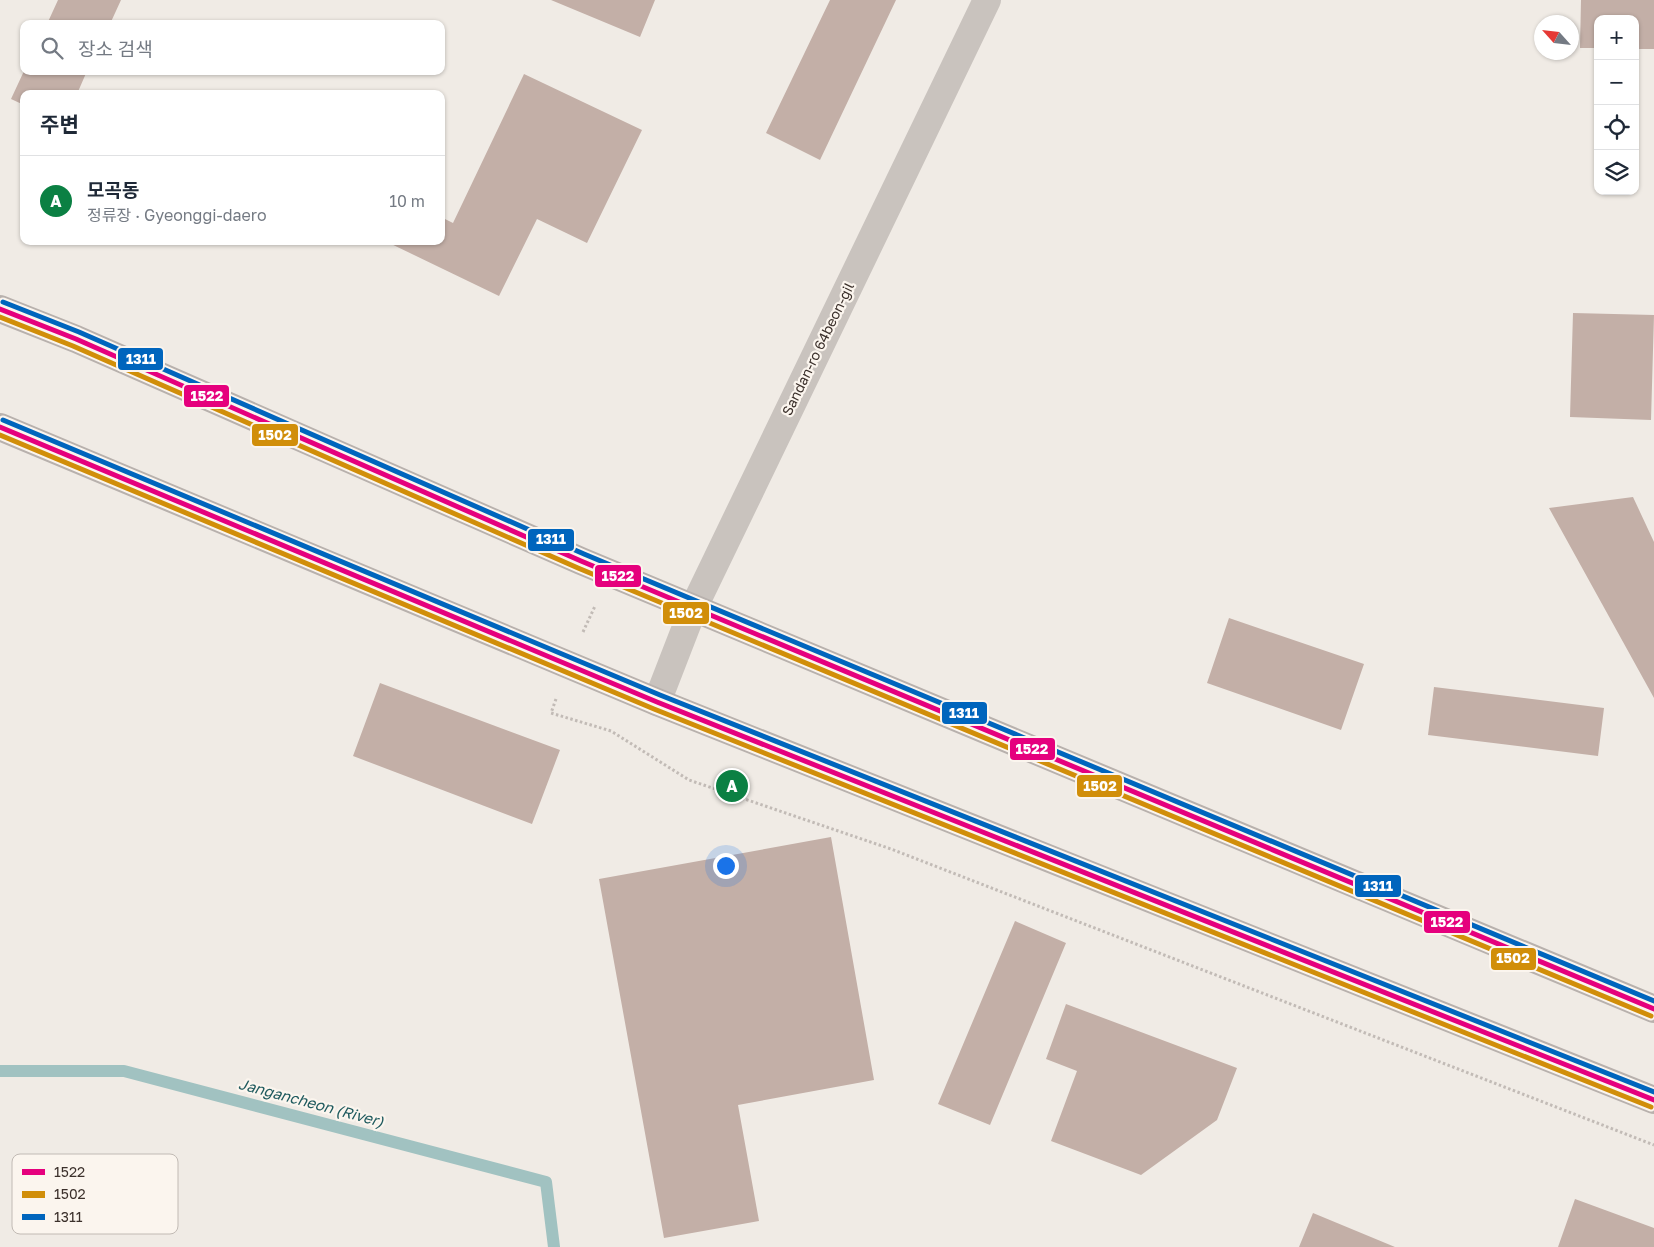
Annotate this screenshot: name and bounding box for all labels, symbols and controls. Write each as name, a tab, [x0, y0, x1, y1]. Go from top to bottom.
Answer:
north arrow	[1534, 15, 1579, 60]
map controls	[1594, 15, 1639, 195]
button: +	[1594, 15, 1639, 60]
search box	[20, 20, 445, 75]
icon: search	[38, 34, 66, 62]
text: 장소 검색	[78, 37, 153, 60]
button: −	[1594, 60, 1639, 105]
button: locate	[1594, 105, 1639, 150]
text: 주변	[40, 111, 79, 137]
button: layers	[1594, 150, 1639, 195]
text: 모곡동	[87, 178, 139, 201]
text: A	[50, 191, 62, 211]
text: 10 m	[389, 191, 425, 211]
text: 정류장 · Gyeonggi-daero	[87, 205, 267, 225]
street label: Sandan-ro 64beon-gil	[778, 279, 857, 418]
line badge: 1311	[117, 347, 164, 371]
text: 1311	[126, 350, 156, 367]
line badge: 1522	[183, 384, 230, 408]
text: 1522	[191, 387, 224, 404]
line badge: 1502	[251, 423, 299, 447]
text: 1502	[258, 426, 292, 443]
line badge: 1311	[527, 528, 575, 552]
text: 1311	[536, 530, 566, 547]
line badge: 1522	[594, 564, 642, 588]
text: 1522	[602, 567, 635, 584]
line badge: 1502	[662, 601, 710, 625]
text: 1502	[669, 604, 703, 621]
line badge: 1311	[941, 701, 988, 725]
text: 1311	[949, 704, 979, 721]
line badge: 1522	[1009, 737, 1056, 761]
text: 1522	[1016, 740, 1049, 757]
pin: A	[716, 767, 748, 805]
line badge: 1502	[1076, 774, 1123, 798]
text: 1502	[1083, 777, 1117, 794]
your location	[713, 853, 739, 879]
line badge: 1311	[1354, 874, 1402, 898]
text: 1311	[1363, 877, 1393, 894]
line badge: 1522	[1423, 910, 1471, 934]
text: 1522	[1431, 913, 1464, 930]
line badge: 1502	[1490, 947, 1537, 971]
text: 1502	[1496, 949, 1530, 966]
water label: Jangancheon (River)	[237, 1074, 386, 1131]
legend	[12, 1154, 178, 1234]
text: 1522	[54, 1163, 85, 1180]
text: 1502	[54, 1185, 86, 1202]
text: 1311	[54, 1208, 83, 1225]

